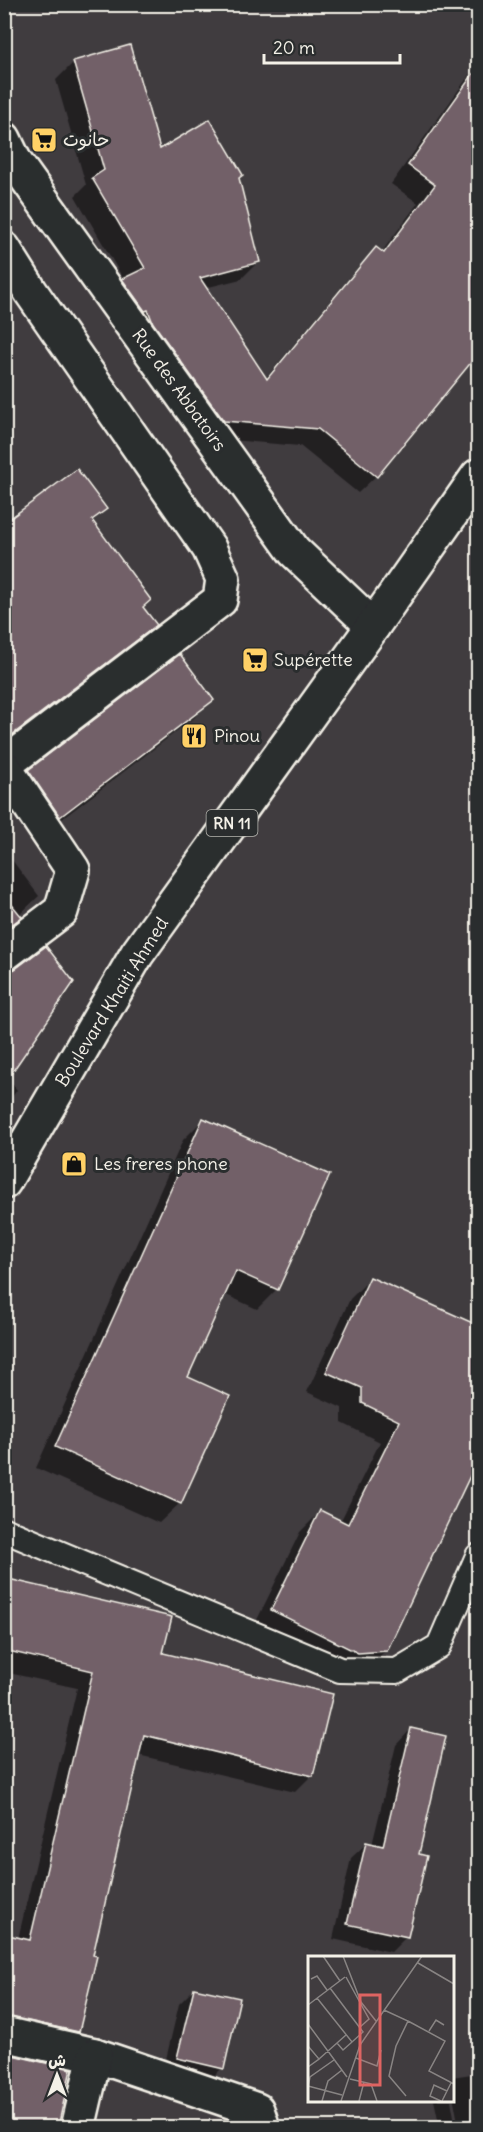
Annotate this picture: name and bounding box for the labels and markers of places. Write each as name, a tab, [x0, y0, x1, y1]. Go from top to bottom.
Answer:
supermarket icon: حانوت	[29, 125, 59, 155]
place label: حانوت	[63, 128, 109, 151]
supermarket icon: Supérette	[240, 645, 270, 675]
place label: Supérette	[274, 648, 353, 671]
restaurant icon: Pinou	[179, 721, 209, 751]
place label: Pinou	[214, 724, 260, 747]
shop icon: Les freres phone	[59, 1149, 89, 1179]
place label: Les freres phone	[94, 1152, 228, 1175]

